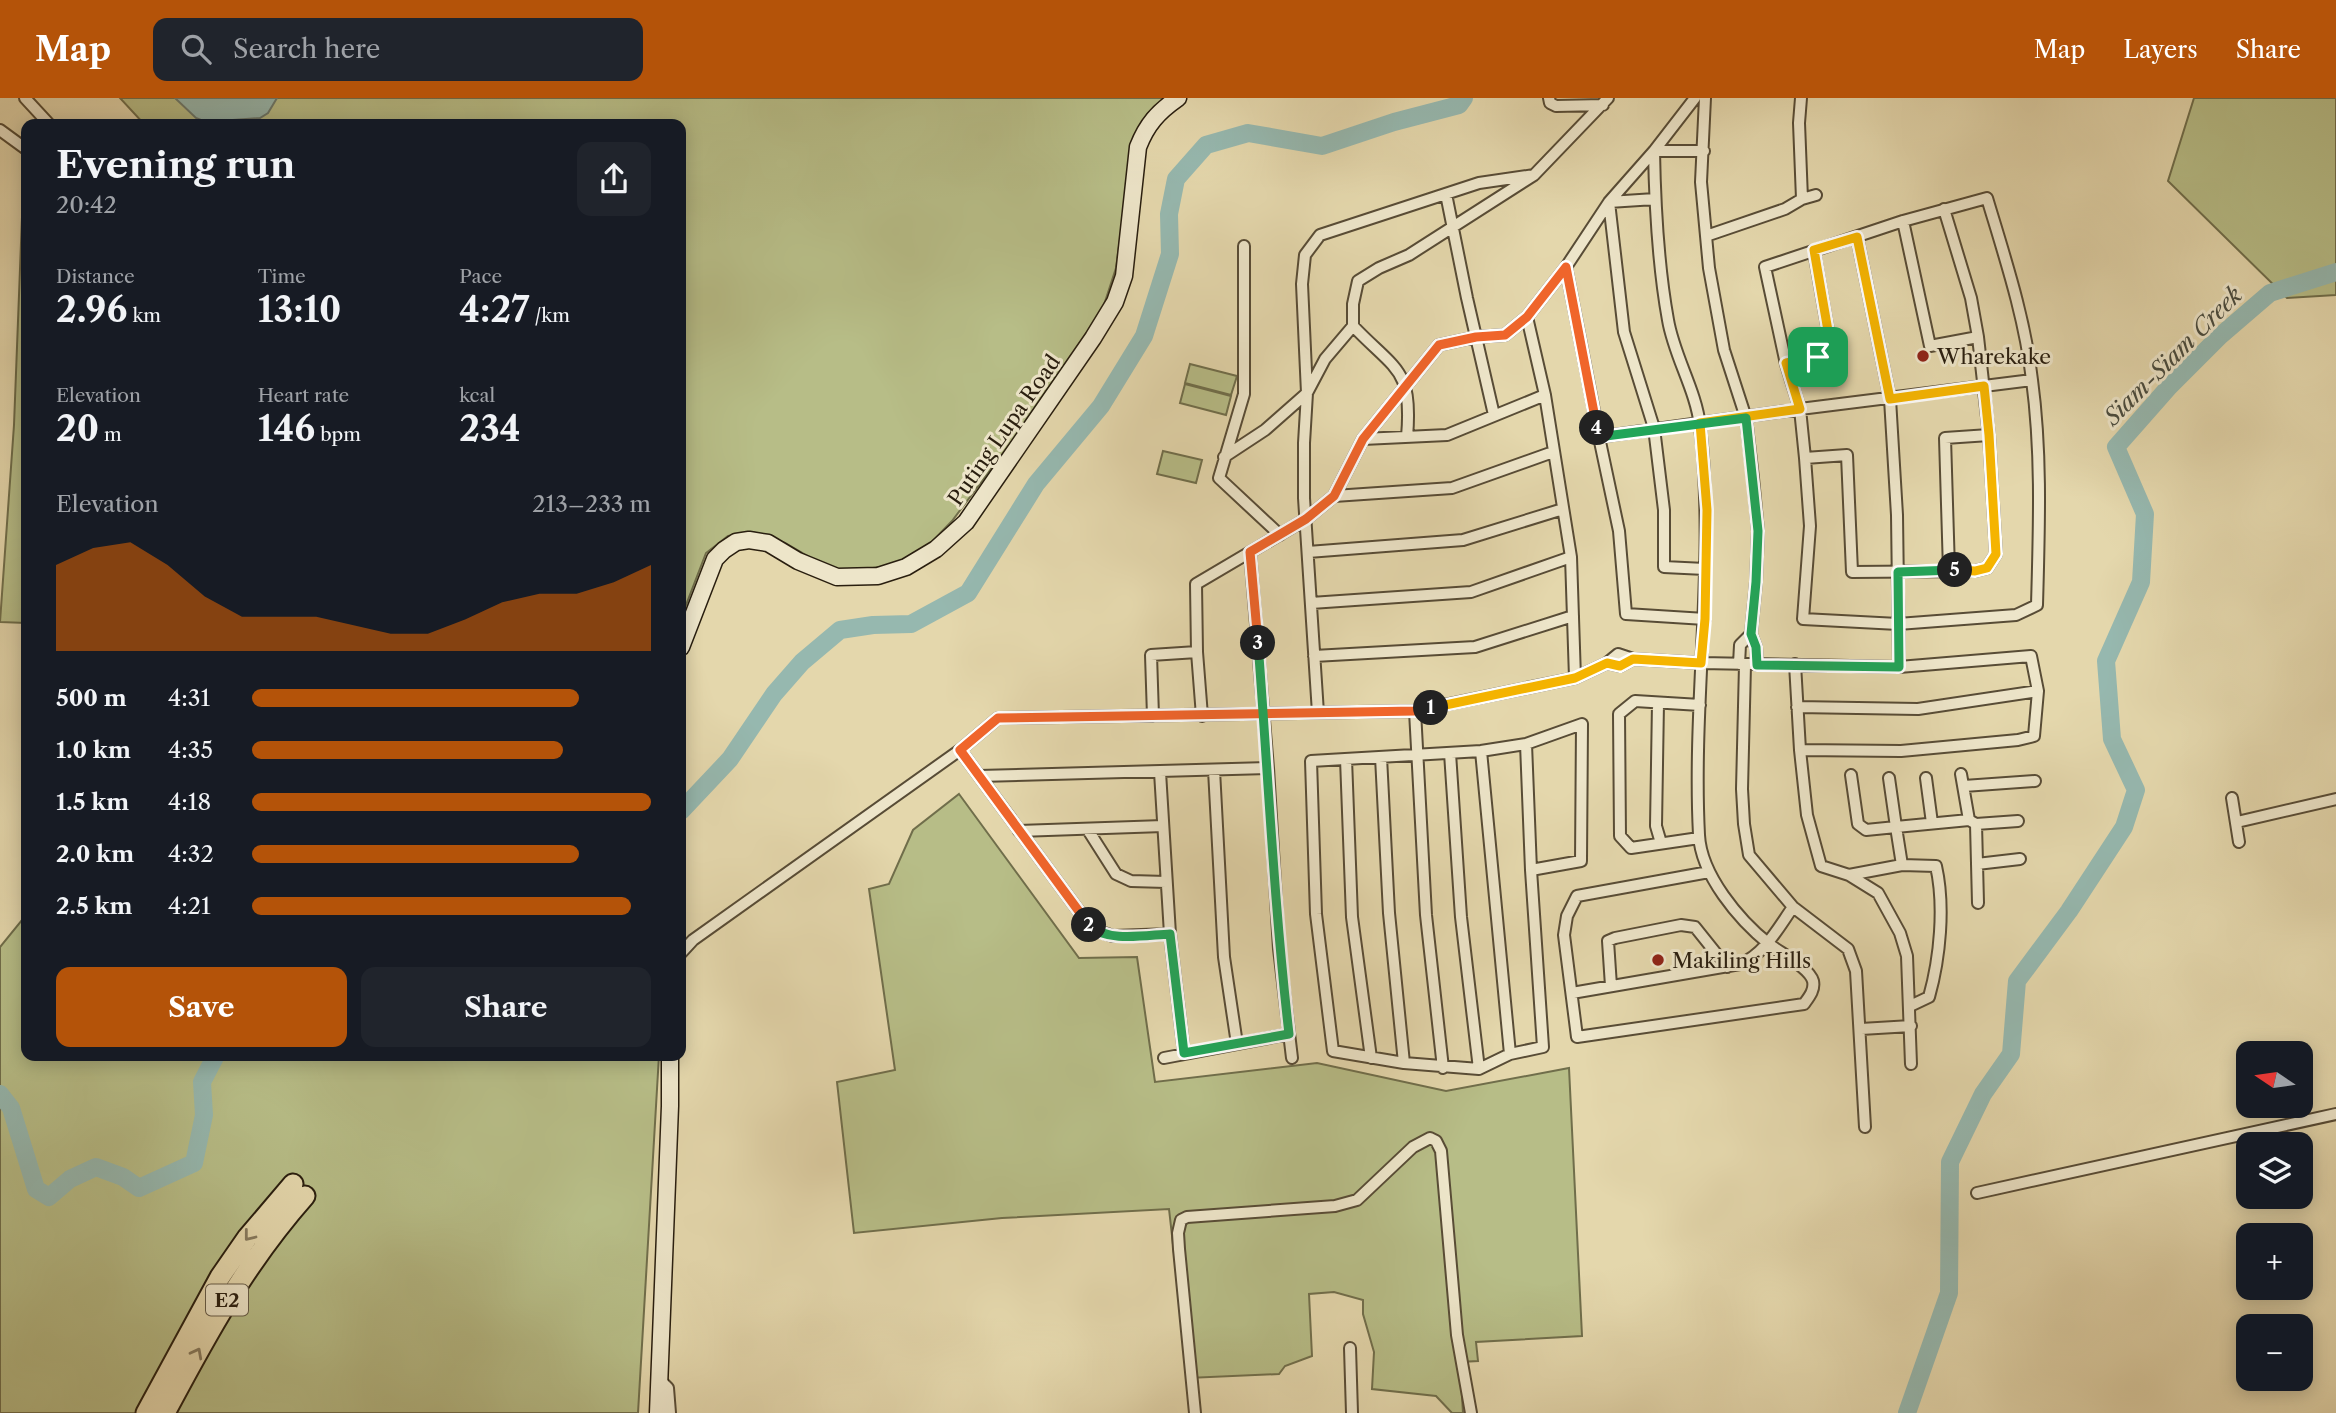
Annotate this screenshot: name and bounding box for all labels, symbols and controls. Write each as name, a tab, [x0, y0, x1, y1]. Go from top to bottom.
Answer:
search box	[153, 18, 643, 81]
text: Map	[35, 29, 111, 70]
icon: search	[177, 30, 215, 68]
text: Search here	[233, 33, 380, 65]
text: Map	[2034, 35, 2085, 64]
text: Layers	[2123, 35, 2198, 64]
text: Share	[2236, 35, 2301, 64]
text: Evening run	[56, 141, 296, 188]
button: share	[577, 142, 651, 216]
text: 20:42	[56, 191, 117, 219]
text: Distance	[56, 265, 135, 288]
text: Time	[258, 265, 306, 288]
text: Pace	[459, 265, 502, 288]
water label: Siam-Siam Creek	[2097, 281, 2248, 432]
text: 2.96	[56, 288, 127, 331]
text: 13:10	[258, 288, 341, 331]
text: 4:27	[459, 288, 529, 331]
text: km	[127, 304, 161, 327]
text: /km	[529, 304, 570, 327]
pin	[1788, 327, 1848, 387]
icon: arrive	[1799, 338, 1837, 376]
place label: Wharekake	[1936, 344, 2051, 369]
marker: Wharekake	[1915, 348, 1931, 364]
street label: Puting Lupa Road	[943, 350, 1066, 510]
text: Elevation	[56, 384, 141, 407]
text: Heart rate	[258, 384, 349, 407]
text: kcal	[459, 384, 495, 407]
text: 20	[56, 407, 99, 450]
text: 146	[258, 407, 315, 450]
text: 234	[459, 407, 521, 450]
pin: 4	[1580, 410, 1614, 446]
text: 4	[1591, 416, 1602, 439]
text: m	[99, 423, 122, 446]
text: bpm	[315, 423, 361, 446]
text: Elevation	[56, 490, 159, 518]
text: 213–233 m	[532, 490, 651, 518]
pin: 5	[1938, 552, 1972, 588]
text: 5	[1949, 558, 1960, 581]
pin: 3	[1240, 626, 1276, 660]
text: 3	[1252, 631, 1263, 654]
text: 500 m	[56, 684, 127, 712]
text: 4:31	[168, 684, 210, 712]
pin: 1	[1414, 690, 1448, 726]
text: 1	[1426, 696, 1435, 719]
text: 1.0 km	[56, 736, 131, 764]
text: 4:35	[168, 736, 213, 764]
text: 1.5 km	[56, 788, 129, 816]
text: 4:18	[168, 788, 211, 816]
text: 2.0 km	[56, 840, 134, 868]
text: 4:32	[168, 840, 214, 868]
text: 2.5 km	[56, 892, 132, 920]
text: 4:21	[168, 892, 211, 920]
pin: 2	[1072, 908, 1106, 942]
text: 2	[1083, 913, 1094, 936]
place label: Makiling Hills	[1672, 948, 1811, 973]
marker: Makiling Hills	[1650, 952, 1666, 968]
button: Save	[56, 967, 347, 1047]
button: Share	[361, 967, 651, 1047]
north arrow	[2236, 1041, 2314, 1118]
map controls	[2236, 1041, 2313, 1391]
button: layers	[2236, 1132, 2313, 1209]
button: +	[2236, 1223, 2313, 1300]
one-way arrow	[245, 1228, 258, 1241]
road number: E2	[206, 1284, 248, 1316]
button: −	[2236, 1314, 2313, 1391]
one-way arrow	[189, 1348, 202, 1360]

